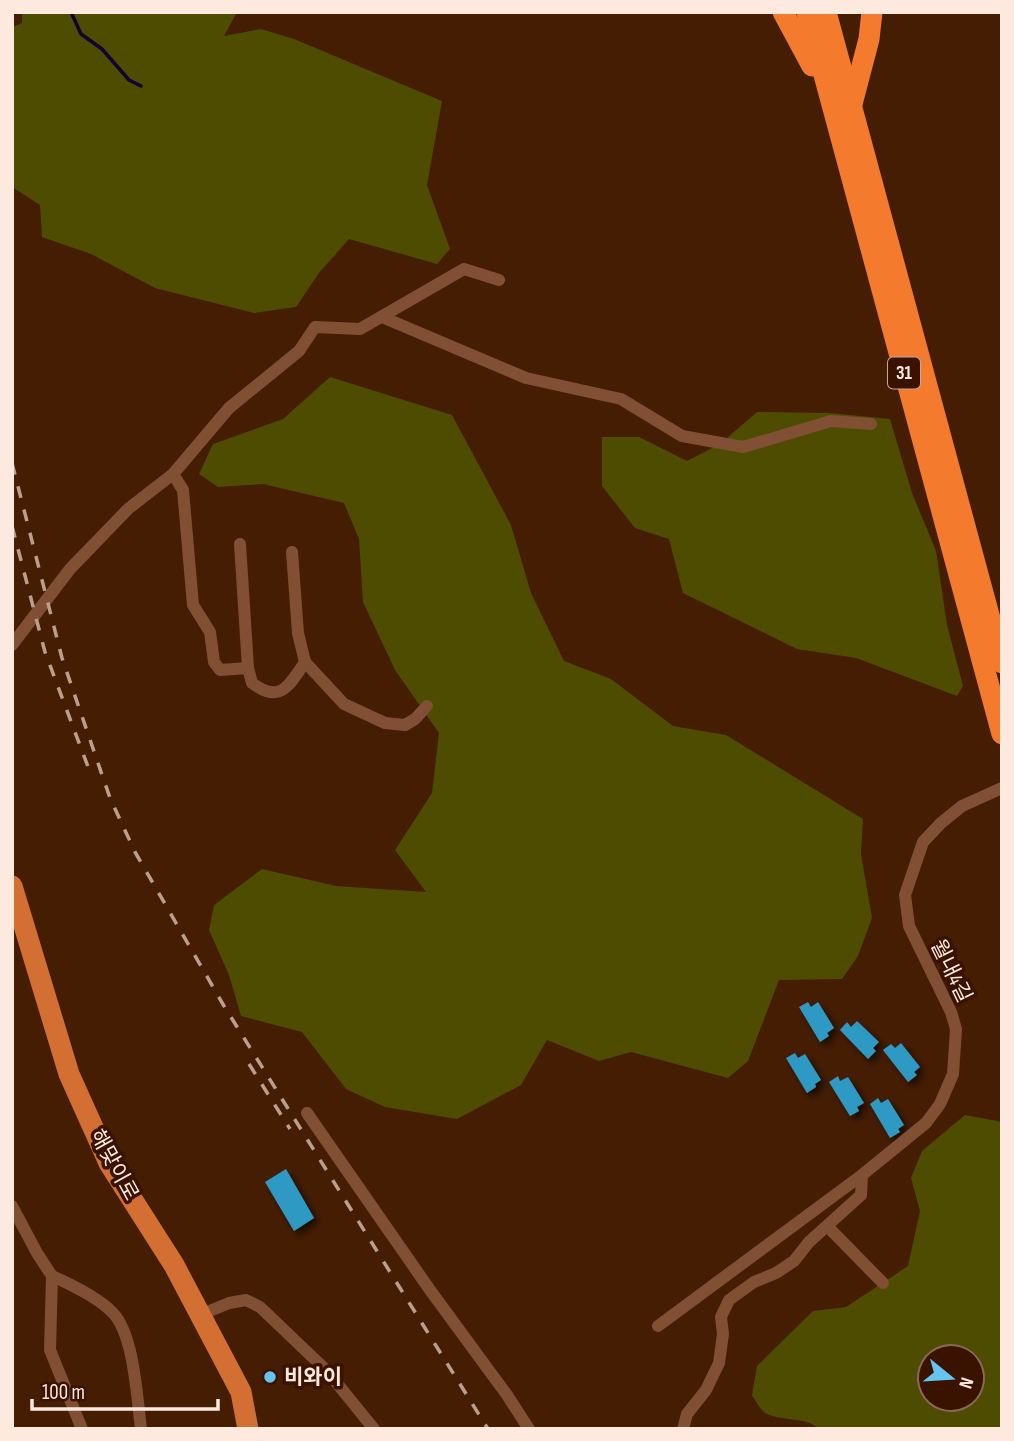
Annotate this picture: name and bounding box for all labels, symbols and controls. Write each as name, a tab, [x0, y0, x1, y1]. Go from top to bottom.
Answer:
road number: 31	[888, 358, 920, 388]
street label: 월내4길	[925, 936, 977, 1006]
street label: 해맞이로	[84, 1125, 144, 1205]
north arrow	[916, 1343, 986, 1413]
place label: 비와이	[284, 1365, 342, 1390]
scale bar	[32, 1368, 217, 1412]
marker: 비와이	[262, 1369, 278, 1385]
text: N	[953, 1374, 978, 1391]
text: 100 m	[42, 1380, 85, 1405]

